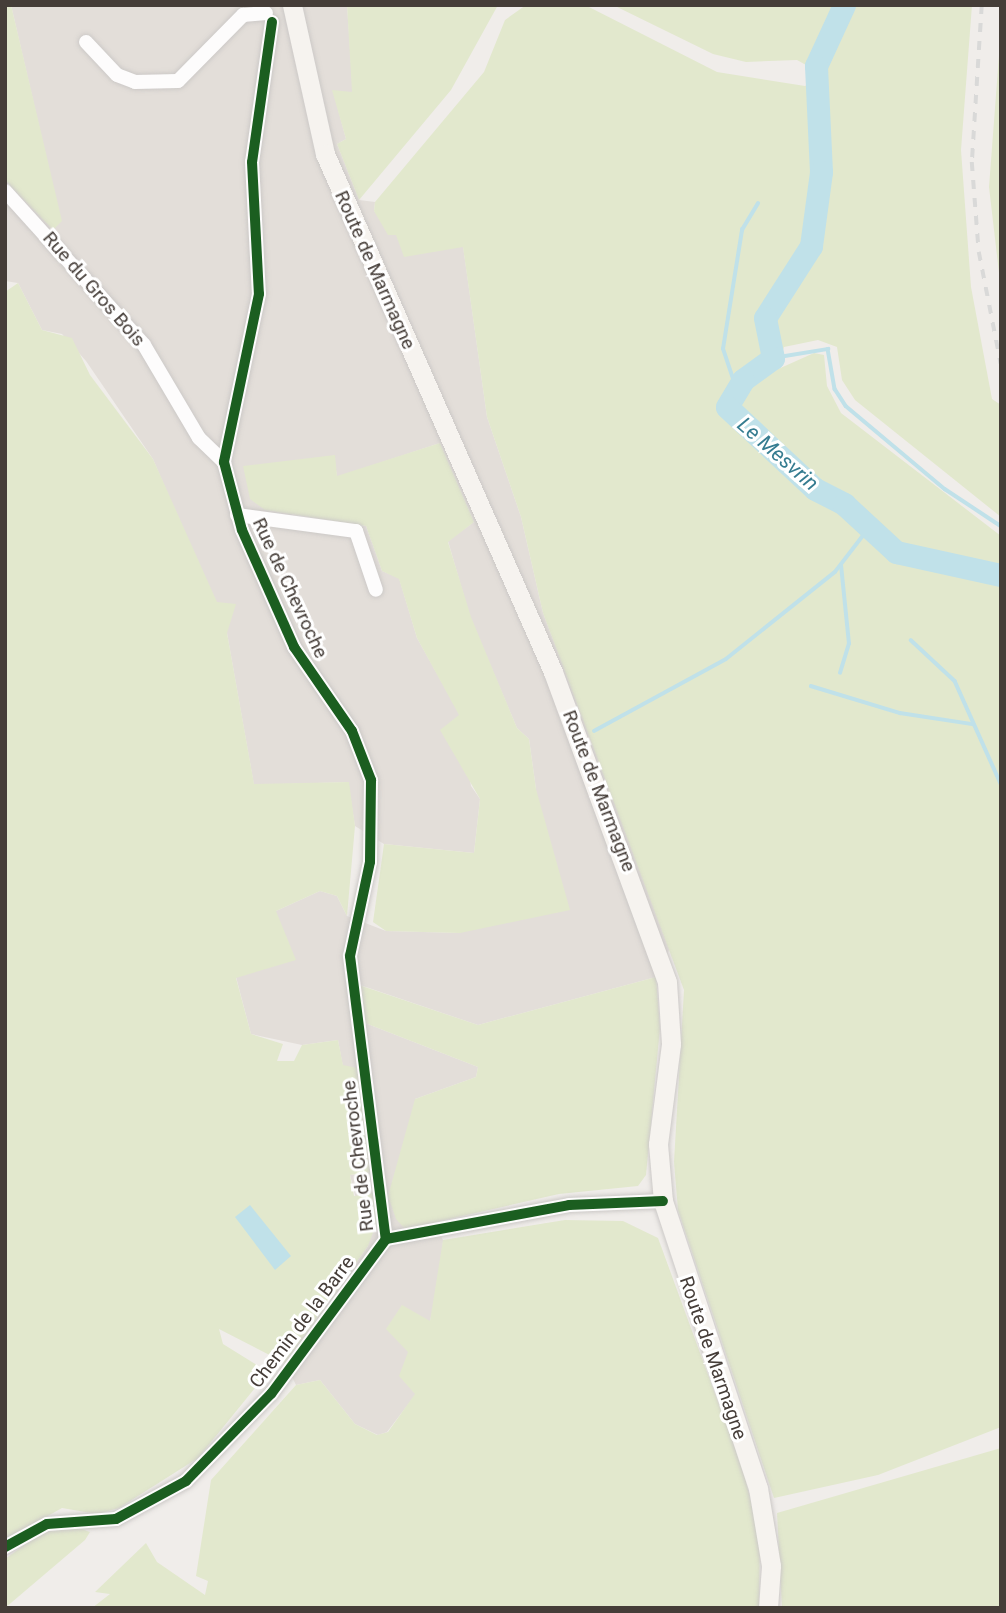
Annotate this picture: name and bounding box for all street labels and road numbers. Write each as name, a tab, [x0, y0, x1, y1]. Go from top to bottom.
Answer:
street label: Route de Marmagne	[330, 187, 420, 353]
street label: Rue du Gros Bois	[38, 227, 150, 351]
street label: Rue de Chevroche	[248, 514, 332, 662]
street label: Route de Marmagne	[558, 707, 640, 875]
street label: Rue de Chevroche	[337, 1079, 379, 1233]
street label: Chemin de la Barre	[245, 1251, 359, 1393]
street label: Route de Marmagne	[674, 1273, 752, 1443]

